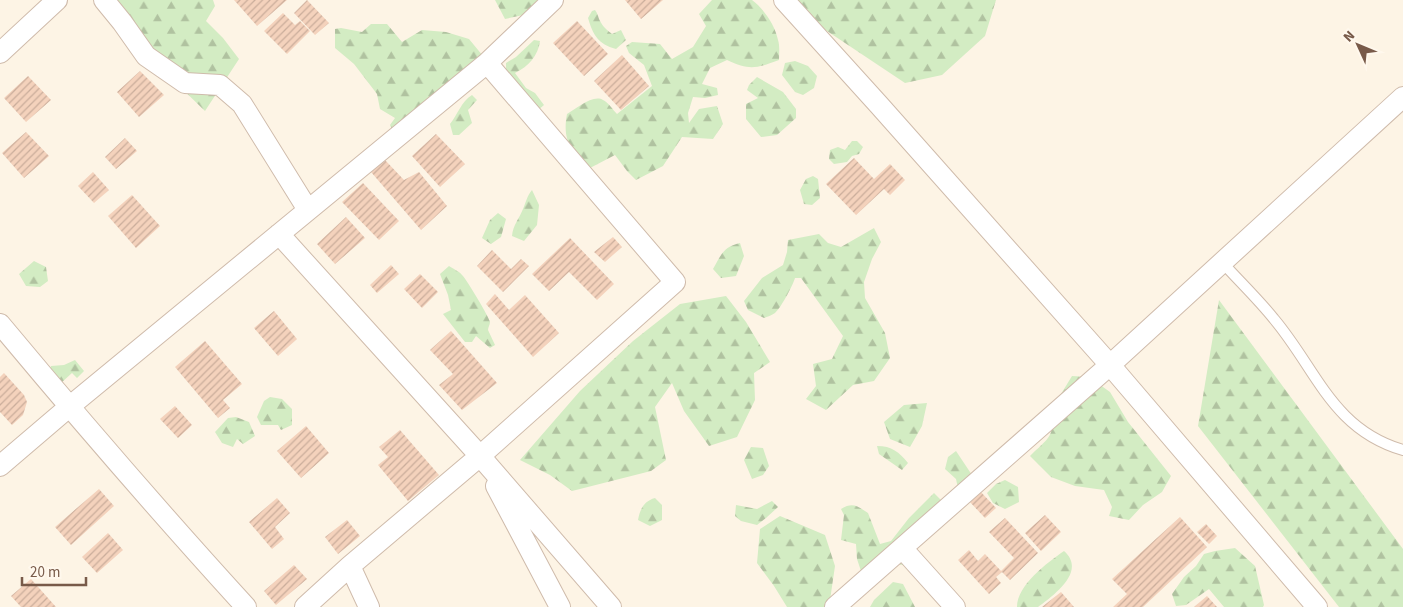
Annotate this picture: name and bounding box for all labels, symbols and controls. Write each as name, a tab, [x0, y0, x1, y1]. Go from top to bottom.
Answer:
north arrow	[1333, 20, 1383, 70]
text: N	[1339, 26, 1360, 47]
scale bar	[22, 554, 86, 586]
text: 20 m	[30, 562, 60, 583]

